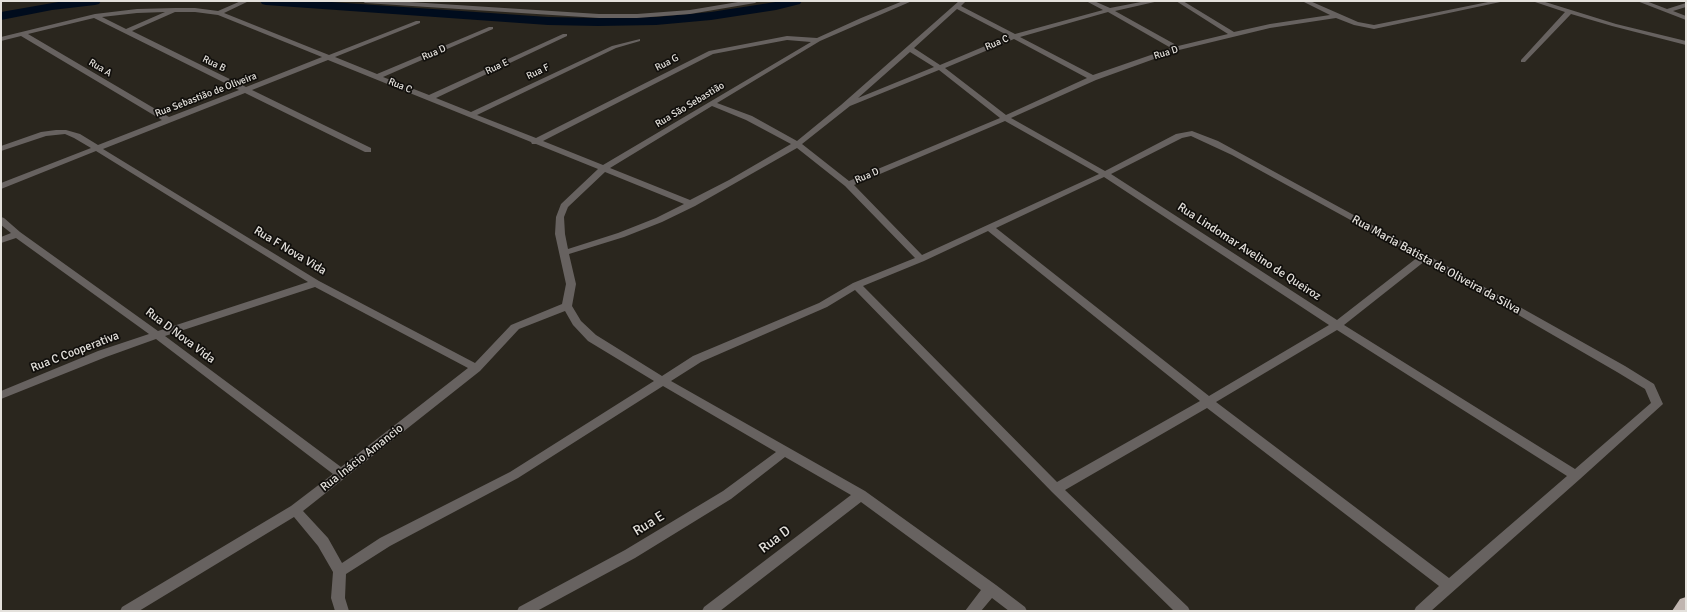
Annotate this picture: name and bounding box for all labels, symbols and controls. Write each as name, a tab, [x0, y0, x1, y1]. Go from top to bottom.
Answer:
street label: Rua C	[983, 33, 1011, 53]
street label: Rua D	[420, 43, 448, 63]
street label: Rua D	[1152, 43, 1180, 63]
street label: Rua G	[653, 52, 681, 74]
street label: Rua B	[200, 53, 228, 75]
street label: Rua E	[484, 56, 510, 78]
street label: Rua A	[86, 57, 114, 79]
street label: Rua F	[525, 62, 551, 82]
street label: Rua Sebastião de Oliveira	[153, 70, 259, 120]
street label: Rua C	[386, 76, 414, 96]
street label: Rua São Sebastião	[653, 80, 727, 130]
street label: Rua D	[853, 166, 881, 186]
street label: Rua Lindomar Avelino de Queiroz	[1175, 200, 1323, 304]
street label: Rua Maria Batista de Oliveira da Silva	[1349, 213, 1523, 317]
street label: Rua F Nova Vida	[251, 224, 329, 278]
street label: Rua D Nova Vida	[142, 305, 218, 367]
street label: Rua C Cooperativa	[29, 329, 121, 375]
street label: Rua Inácio Amancio	[318, 421, 406, 495]
street label: Rua E	[630, 508, 668, 540]
street label: Rua D	[756, 523, 794, 557]

